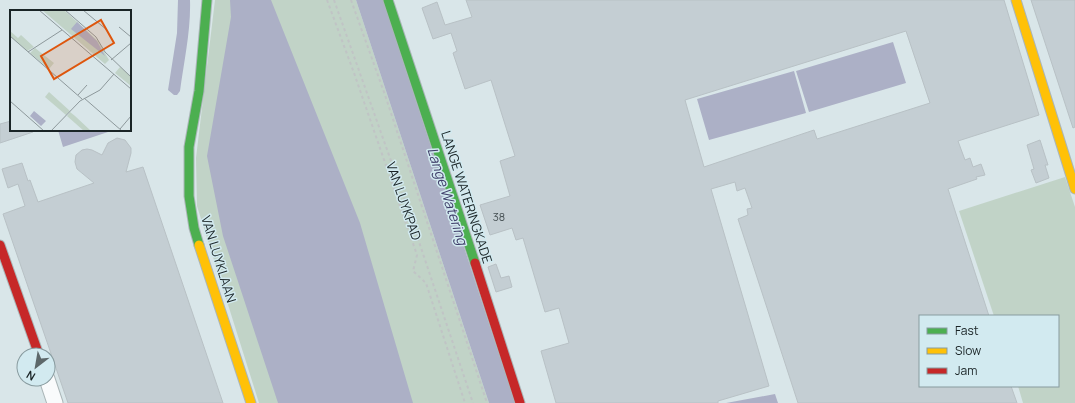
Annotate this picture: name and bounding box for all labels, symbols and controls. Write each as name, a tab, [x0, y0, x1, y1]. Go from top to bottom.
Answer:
inset map	[10, 10, 131, 131]
street label: LANGE WATERINGKADE	[437, 128, 497, 266]
water label: Lange Watering	[423, 145, 473, 249]
street label: VAN LUYKPAD	[382, 160, 426, 243]
house number: 38	[493, 209, 505, 224]
street label: VAN LUYKLAAN	[197, 213, 241, 305]
legend	[919, 315, 1059, 387]
text: Fast	[955, 322, 979, 339]
text: Slow	[955, 342, 981, 359]
north arrow	[16, 347, 56, 387]
text: Jam	[955, 362, 977, 379]
text: N	[23, 367, 38, 384]

